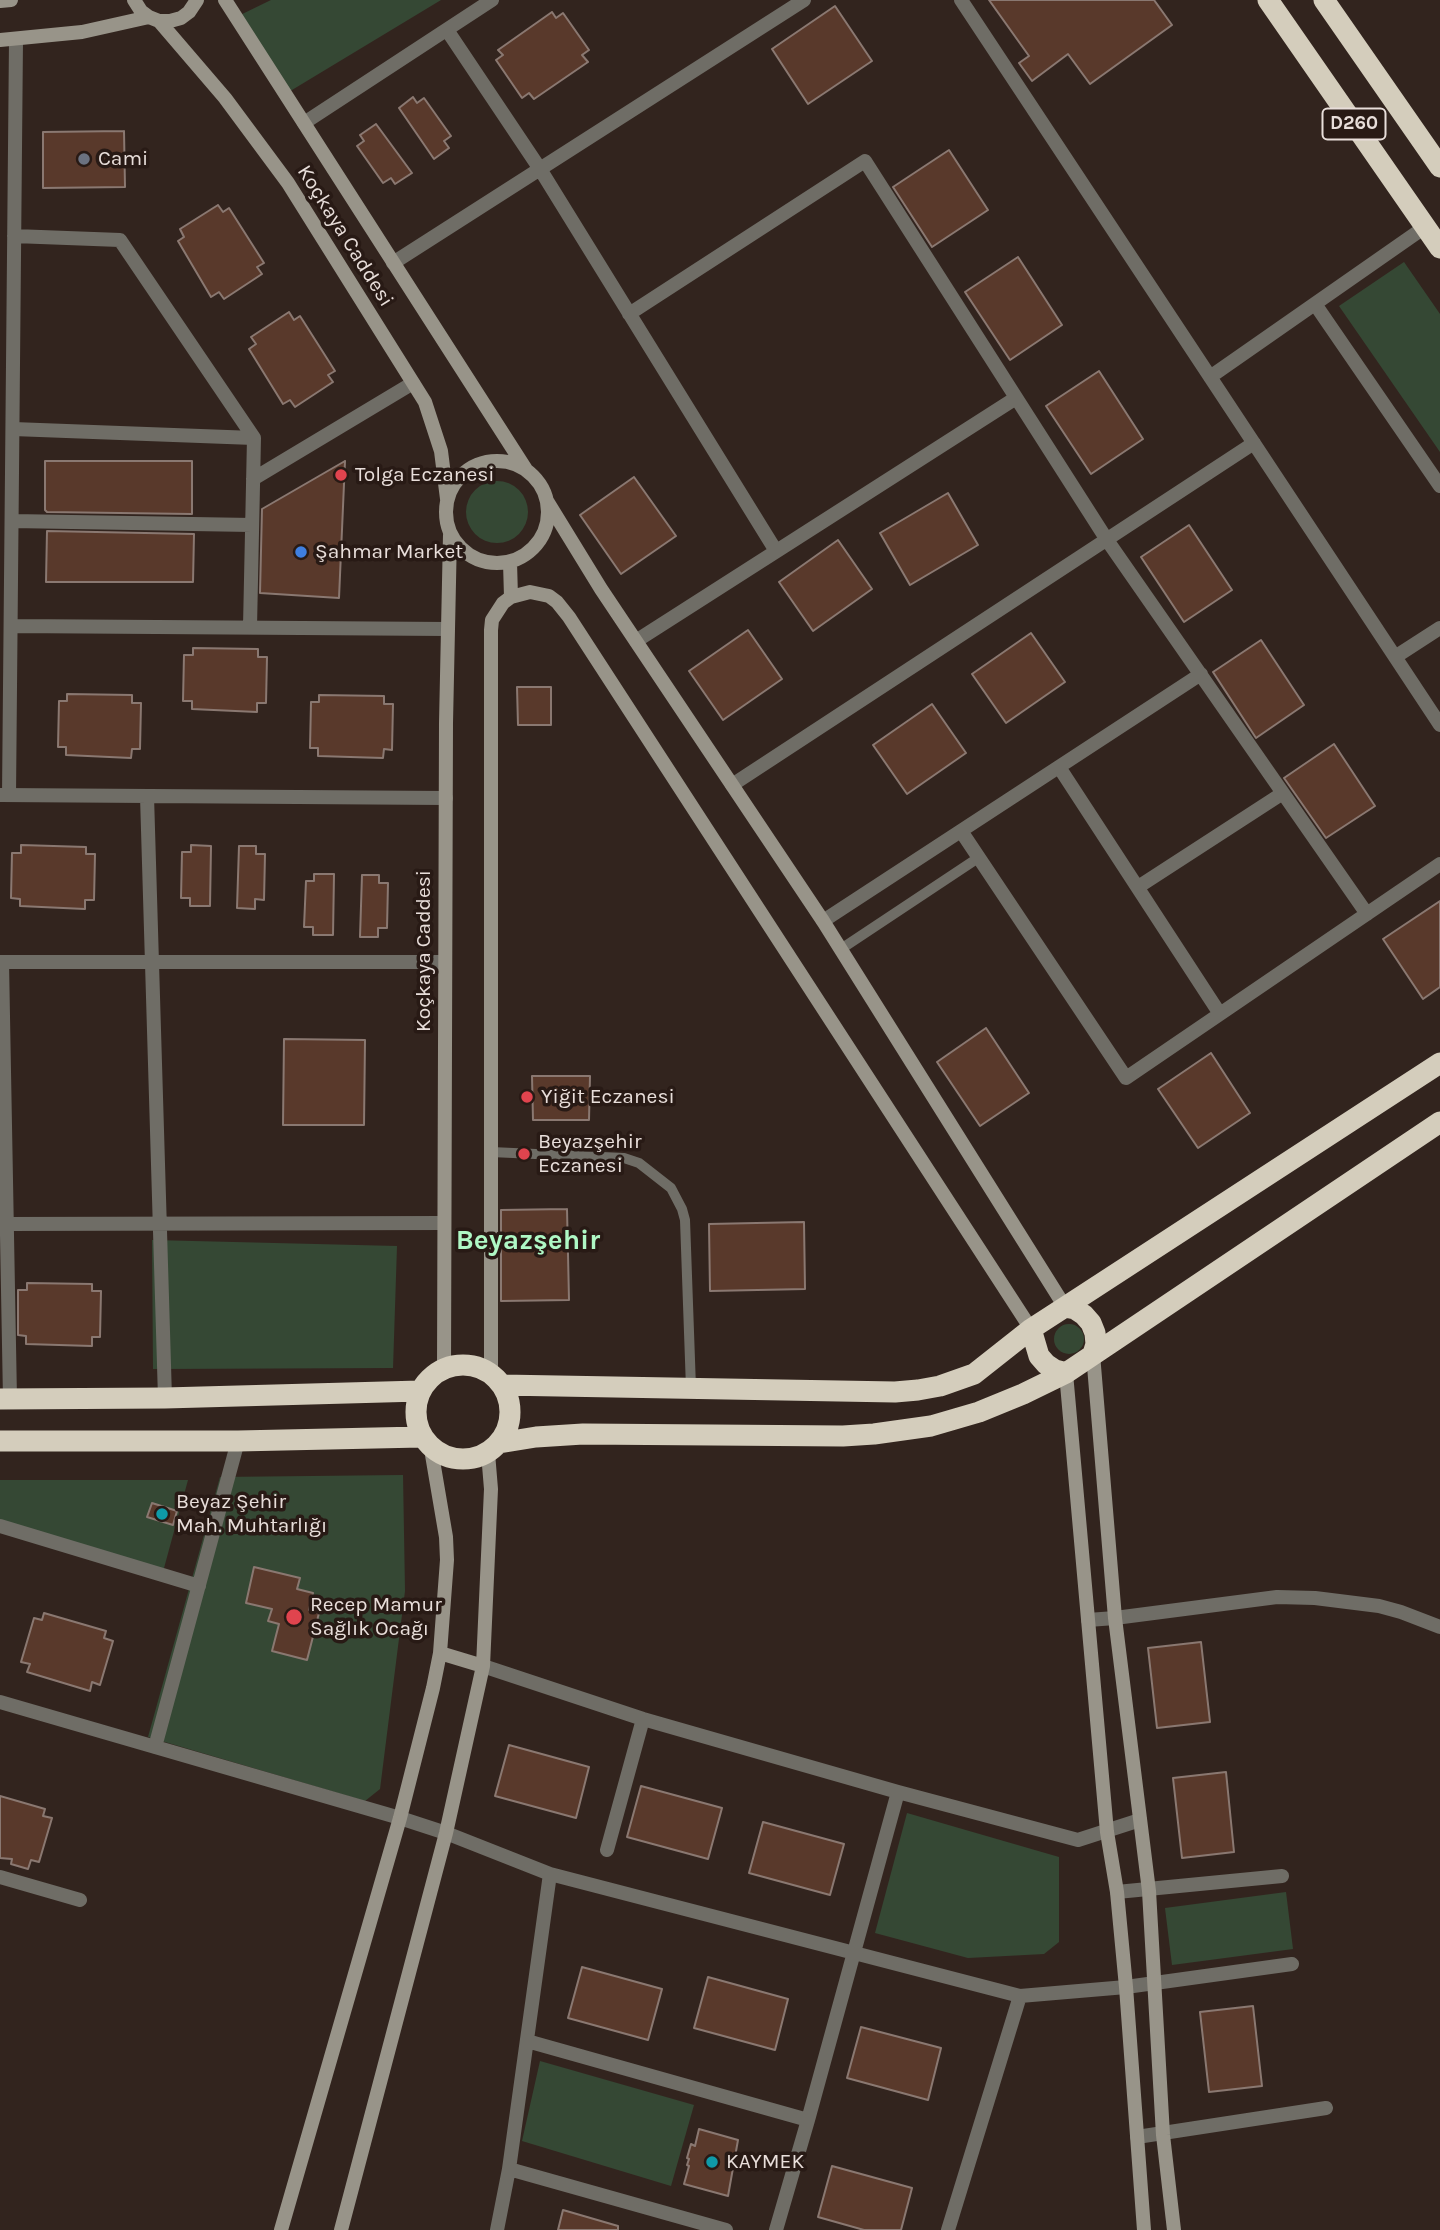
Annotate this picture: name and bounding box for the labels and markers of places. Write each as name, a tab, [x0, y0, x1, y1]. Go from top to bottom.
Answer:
place label: Cami	[98, 146, 148, 172]
marker: Cami	[76, 151, 92, 167]
place label: Tolga Eczanesi	[355, 462, 495, 488]
marker: Tolga Eczanesi	[333, 467, 349, 483]
place label: Şahmar Market	[315, 539, 463, 565]
marker: Şahmar Market	[293, 544, 309, 560]
place label: Yiğit Eczanesi	[541, 1084, 675, 1110]
marker: Yiğit Eczanesi	[519, 1089, 535, 1105]
place label: Beyazşehir Eczanesi	[538, 1129, 641, 1179]
marker: Beyazşehir Eczanesi	[516, 1146, 532, 1162]
place label: Beyaz Şehir Mah. Muhtarlığı	[176, 1489, 327, 1539]
marker: Beyaz Şehir Mah. Muhtarlığı	[154, 1506, 170, 1522]
place label: Recep Mamur Sağlık Ocağı	[310, 1592, 442, 1642]
marker: Recep Mamur Sağlık Ocağı	[284, 1607, 304, 1627]
place label: KAYMEK	[726, 2149, 804, 2175]
marker: KAYMEK	[704, 2154, 720, 2170]

